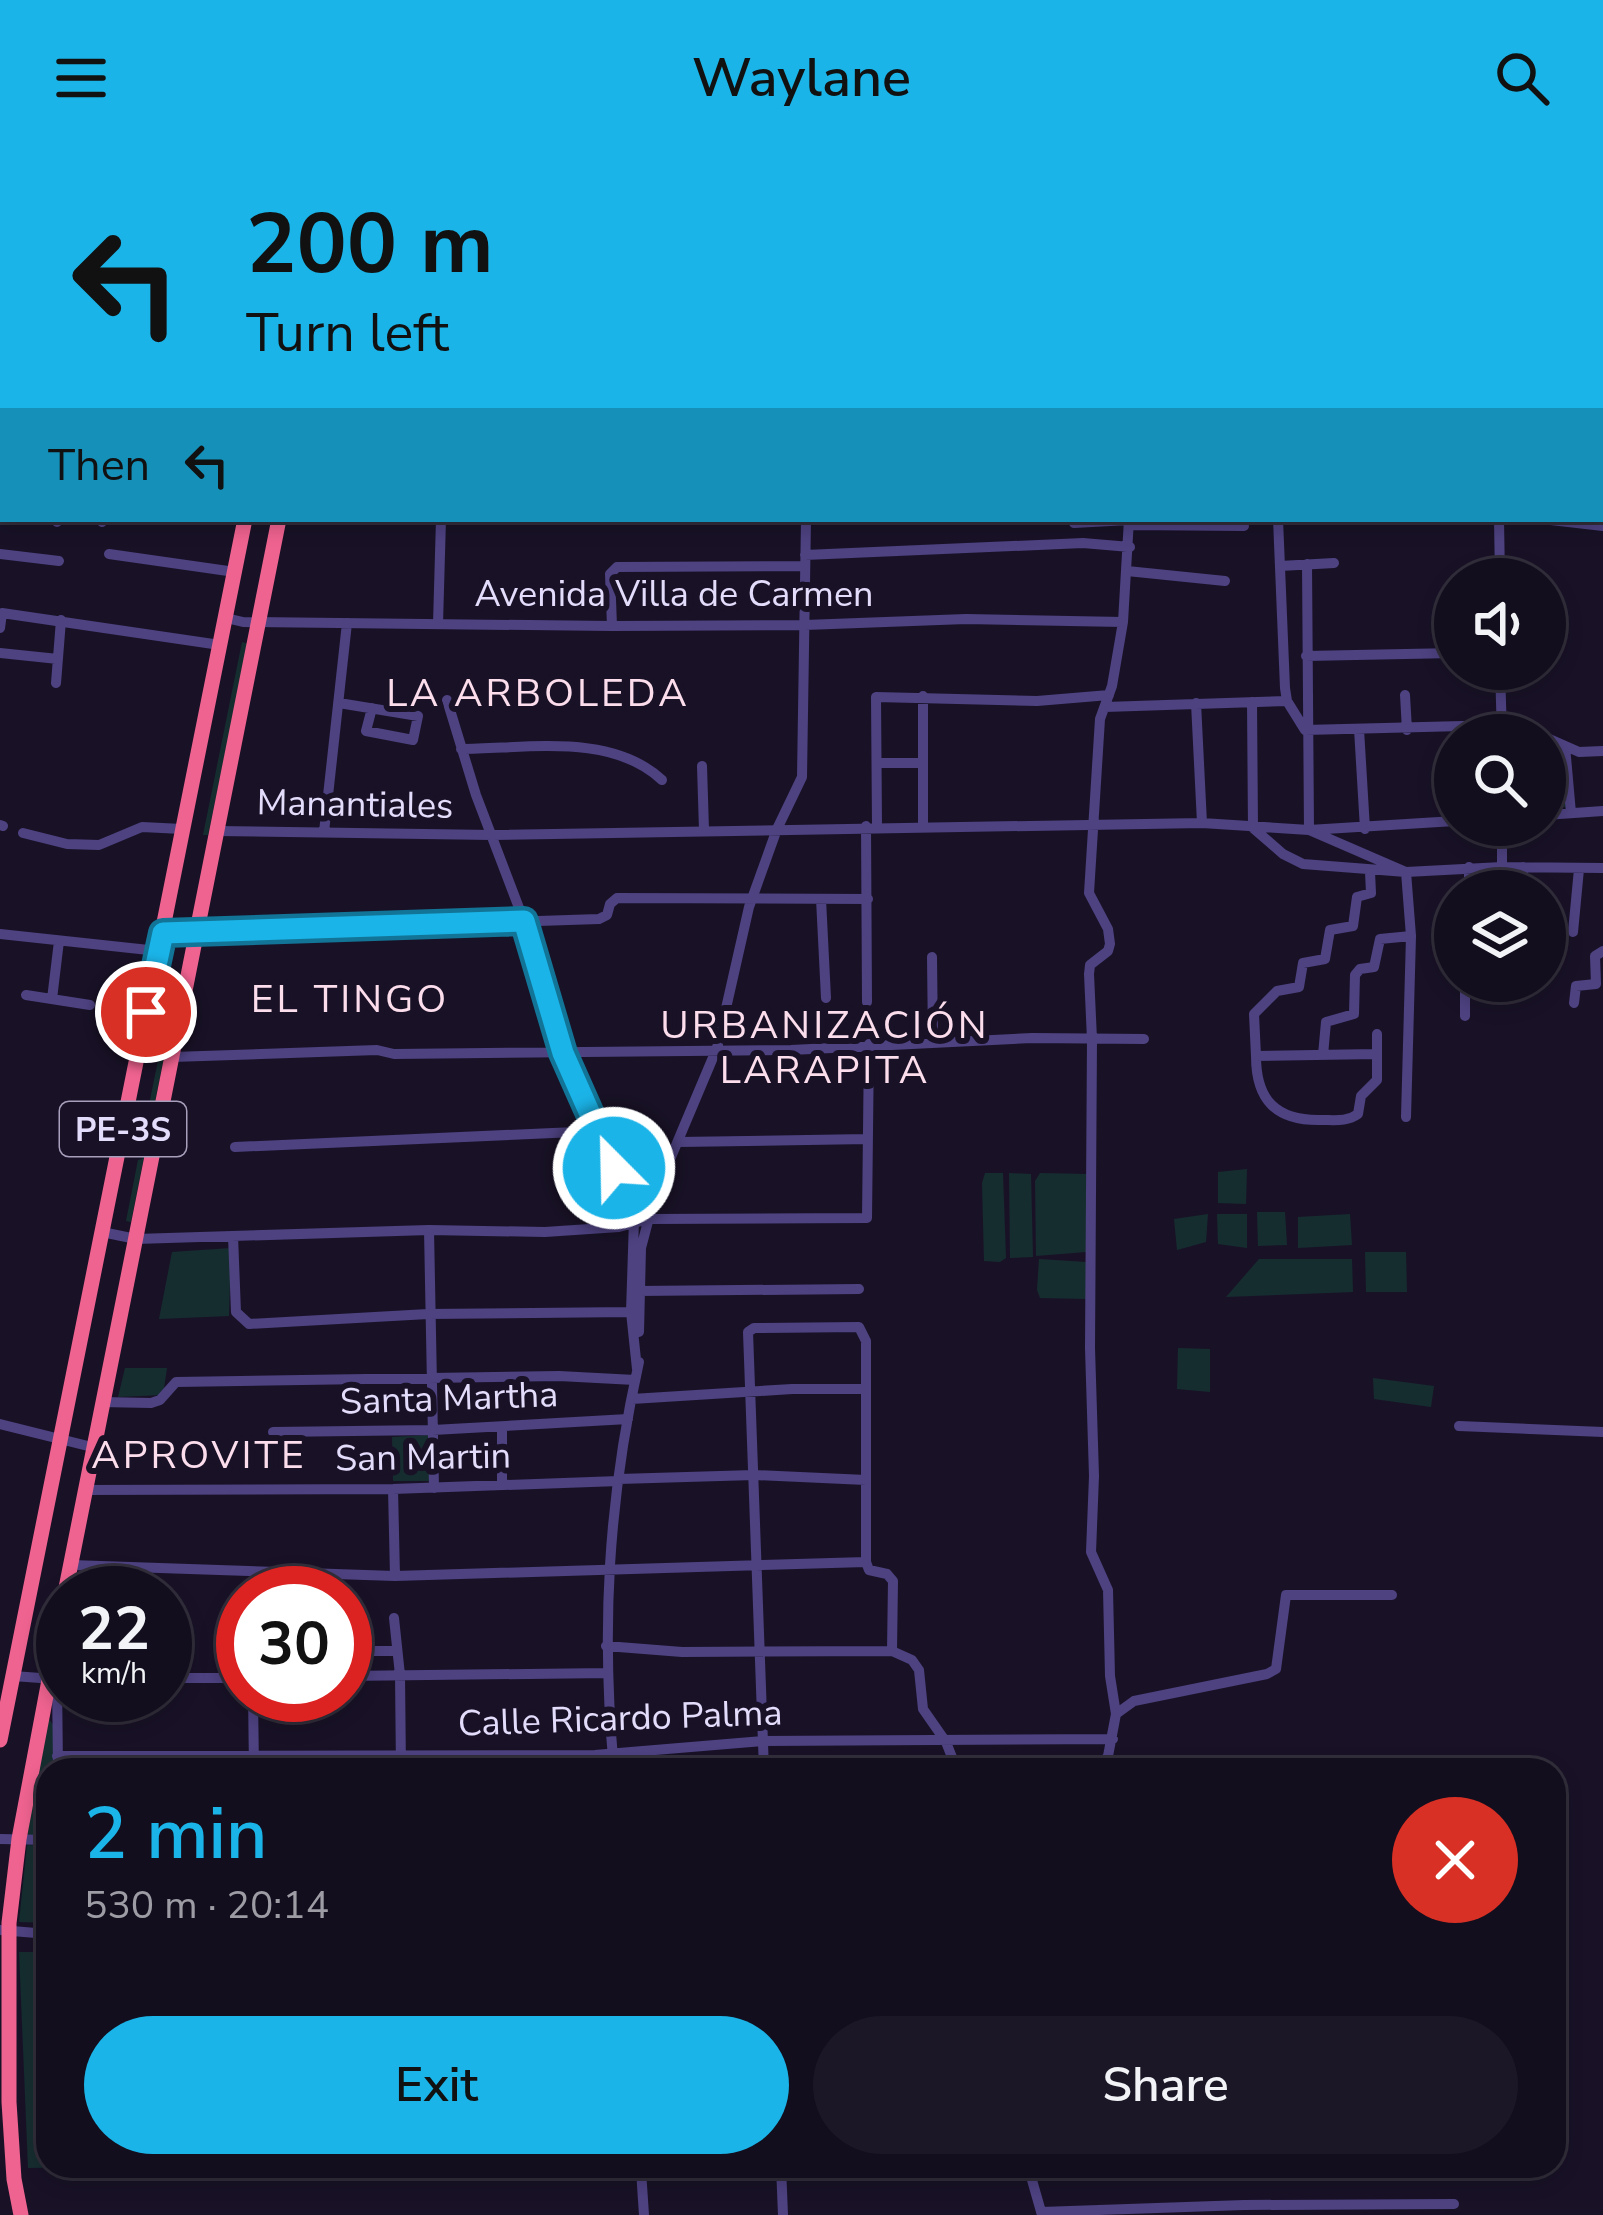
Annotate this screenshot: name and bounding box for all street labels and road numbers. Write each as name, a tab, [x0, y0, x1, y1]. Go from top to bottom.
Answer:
street label: Avenida Villa de Carmen	[474, 570, 874, 619]
street label: Manantiales	[256, 778, 454, 831]
road number: PE-3S	[60, 1102, 186, 1156]
street label: Santa Martha	[339, 1370, 559, 1427]
street label: San Martin	[335, 1431, 511, 1484]
street label: Calle Ricardo Palma	[457, 1688, 783, 1749]

